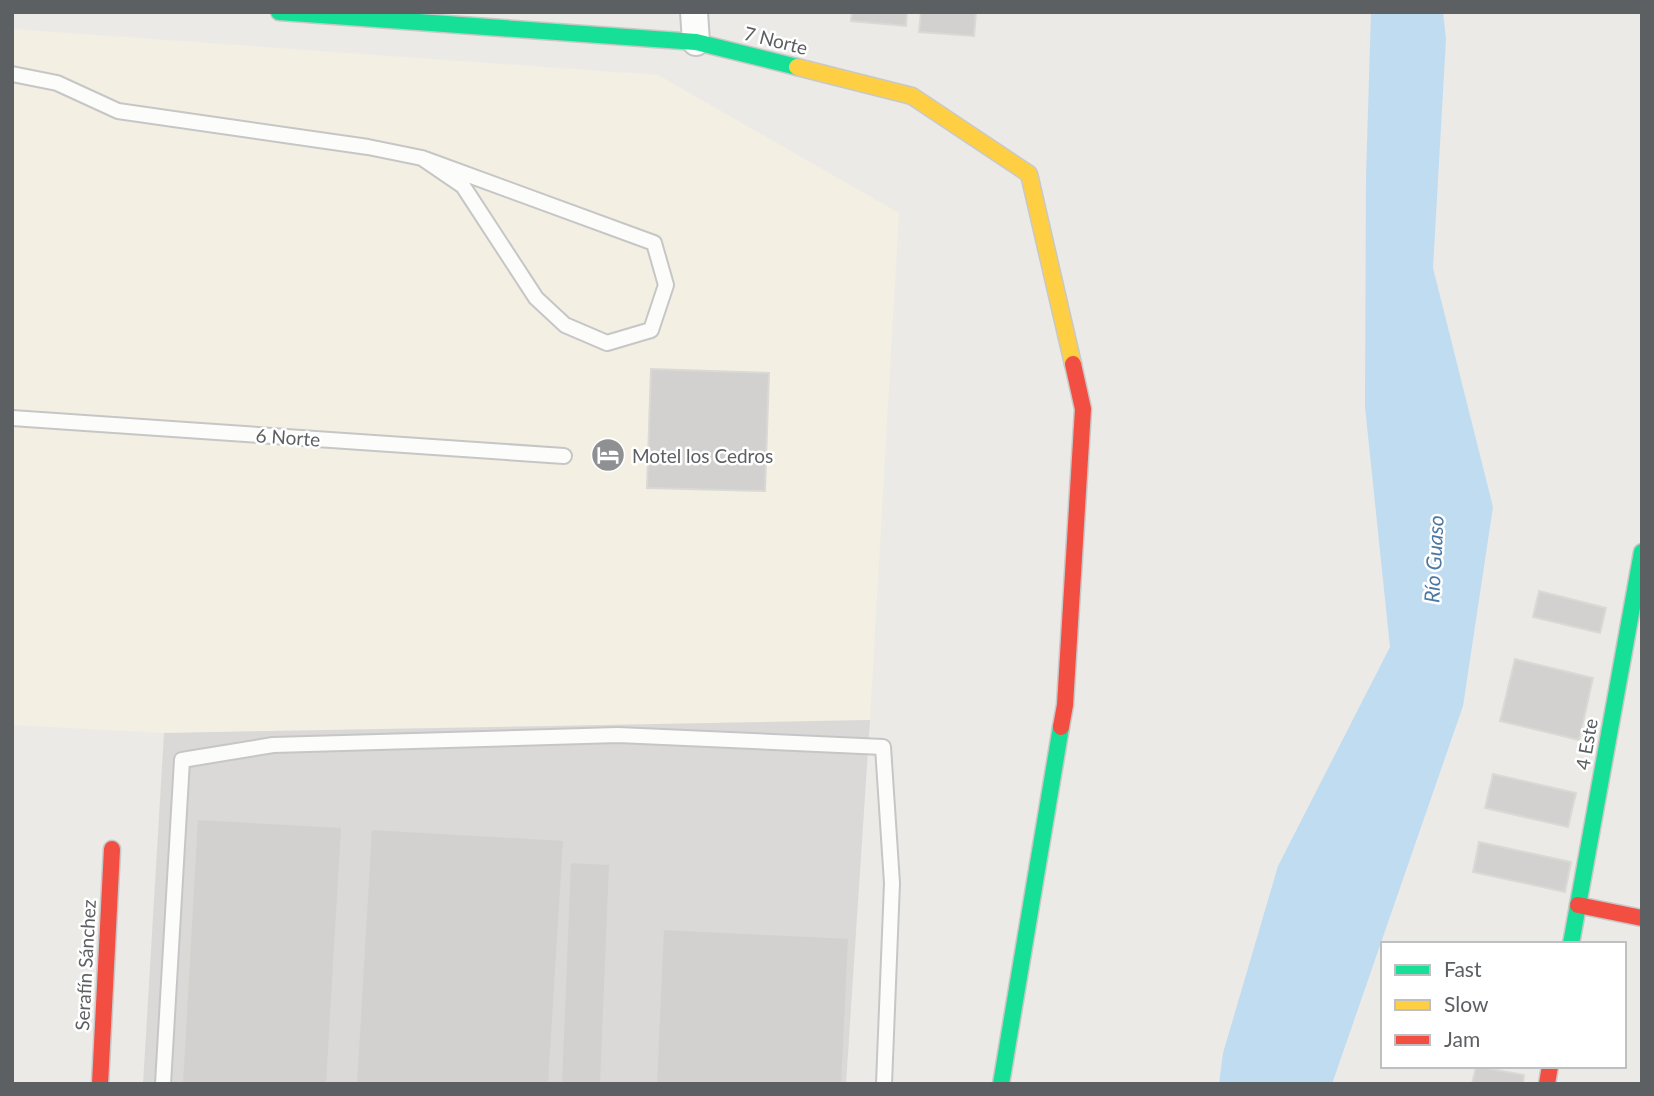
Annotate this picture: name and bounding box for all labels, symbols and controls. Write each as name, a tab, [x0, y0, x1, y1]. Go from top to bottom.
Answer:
street label: 7 Norte	[742, 21, 810, 59]
street label: 6 Norte	[255, 423, 321, 451]
hotel icon: Motel los Cedros	[589, 436, 627, 474]
place label: Motel los Cedros	[632, 444, 773, 467]
water label: Río Guaso	[1418, 514, 1448, 604]
street label: 4 Este	[1570, 717, 1602, 771]
street label: Serafín Sánchez	[70, 899, 100, 1031]
legend	[1381, 942, 1626, 1068]
text: Fast	[1444, 956, 1482, 981]
text: Slow	[1444, 991, 1489, 1016]
text: Jam	[1444, 1026, 1480, 1051]

